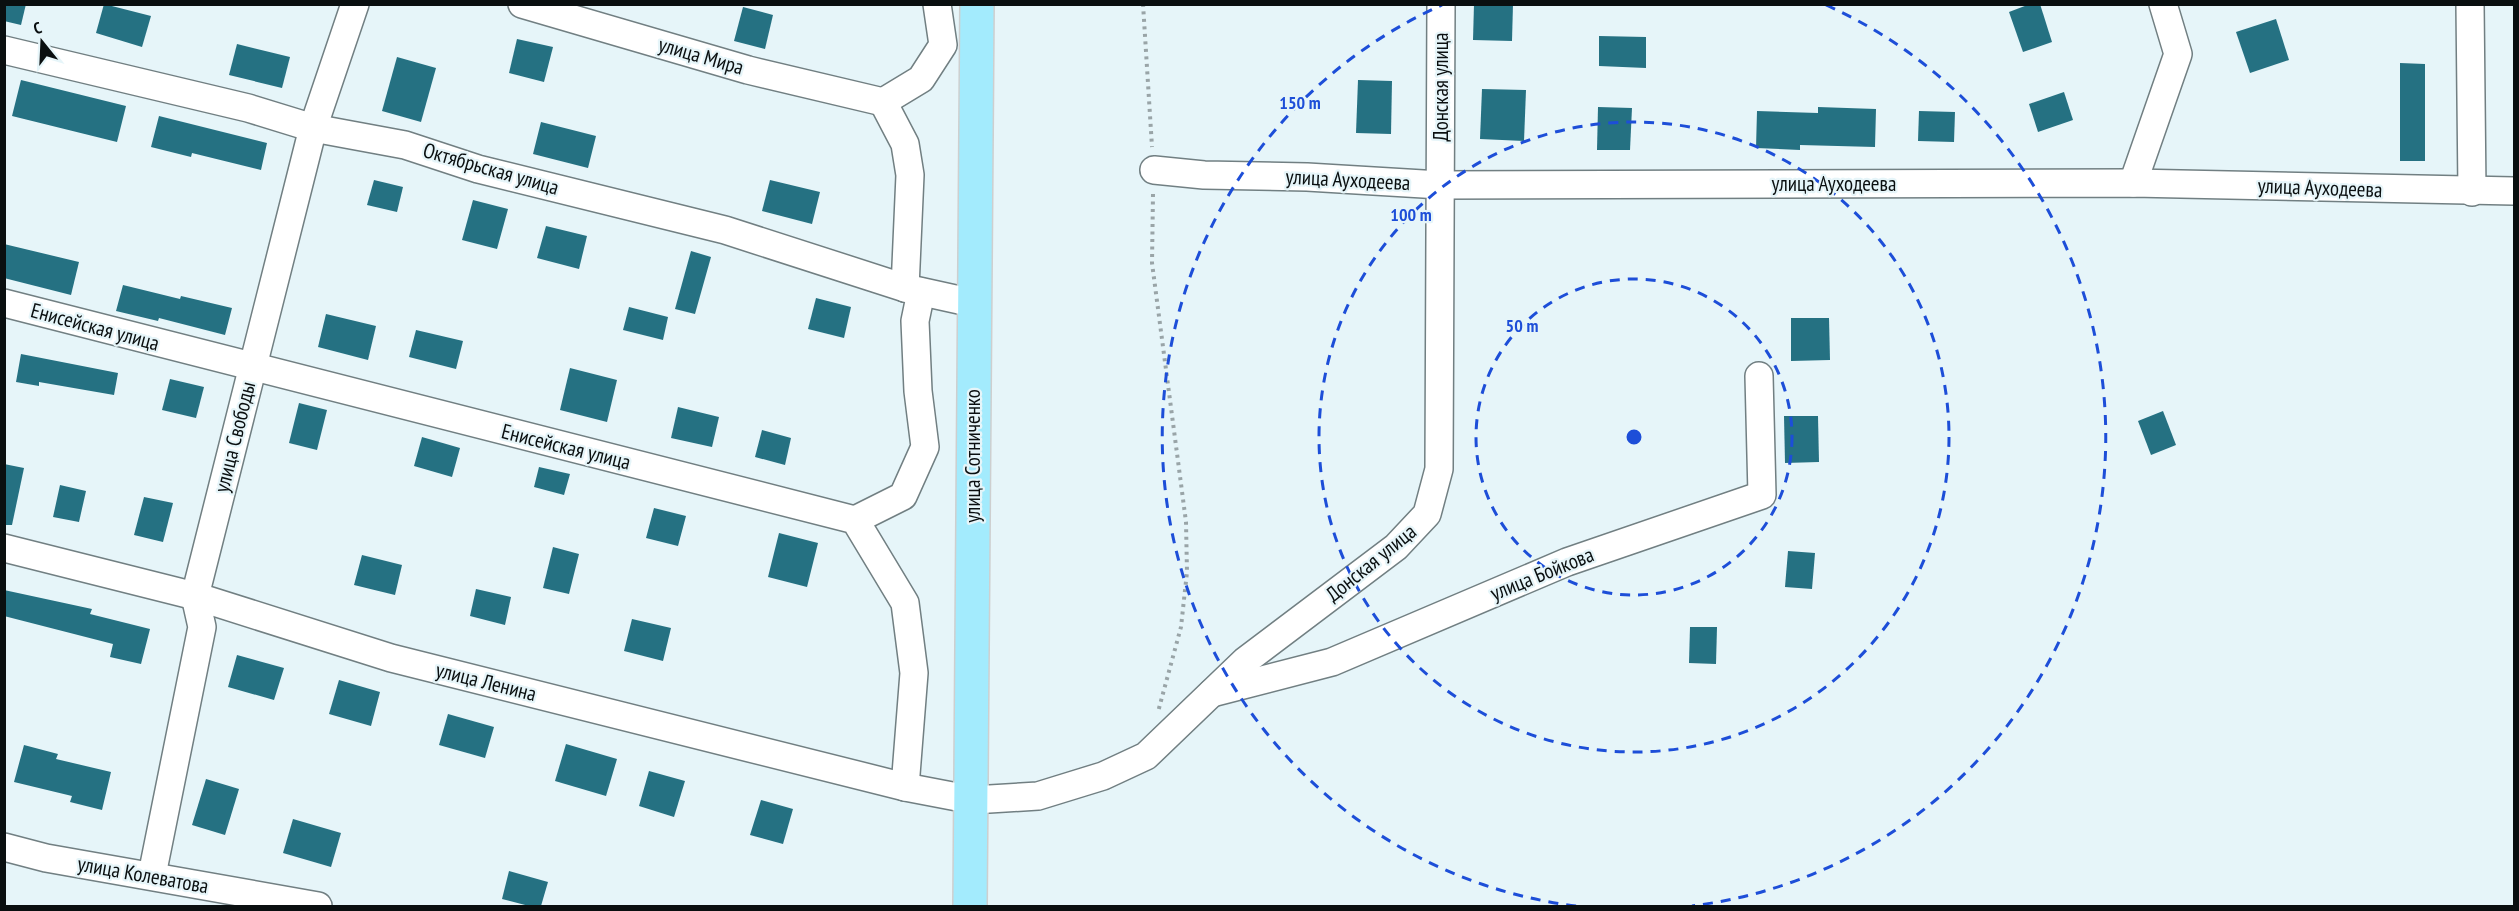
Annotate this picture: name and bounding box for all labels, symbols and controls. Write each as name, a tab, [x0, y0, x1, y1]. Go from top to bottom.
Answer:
north arrow	[12, 12, 72, 72]
text: С	[31, 17, 45, 38]
street label: улица Мира	[655, 30, 747, 81]
street label: Донская улица	[1427, 33, 1454, 141]
text: 150 m	[1279, 91, 1321, 114]
street label: Октябрьская улица	[420, 136, 562, 201]
street label: улица Ауходеева	[1285, 163, 1411, 196]
street label: улица Ауходеева	[1772, 170, 1896, 197]
street label: улица Ауходеева	[2257, 172, 2383, 203]
text: 100 m	[1390, 203, 1432, 226]
street label: Енисейская улица	[28, 296, 162, 357]
text: 50 m	[1506, 314, 1538, 337]
street label: улица Свободы	[208, 379, 261, 495]
street label: улица Сотниченко	[959, 389, 986, 523]
street label: Енисейская улица	[499, 417, 633, 476]
centre of rings	[1624, 427, 1644, 447]
street label: Донская улица	[1320, 518, 1421, 607]
street label: улица Бойкова	[1486, 541, 1597, 606]
street label: улица Ленина	[433, 656, 539, 707]
street label: улица Колеватова	[76, 850, 211, 899]

